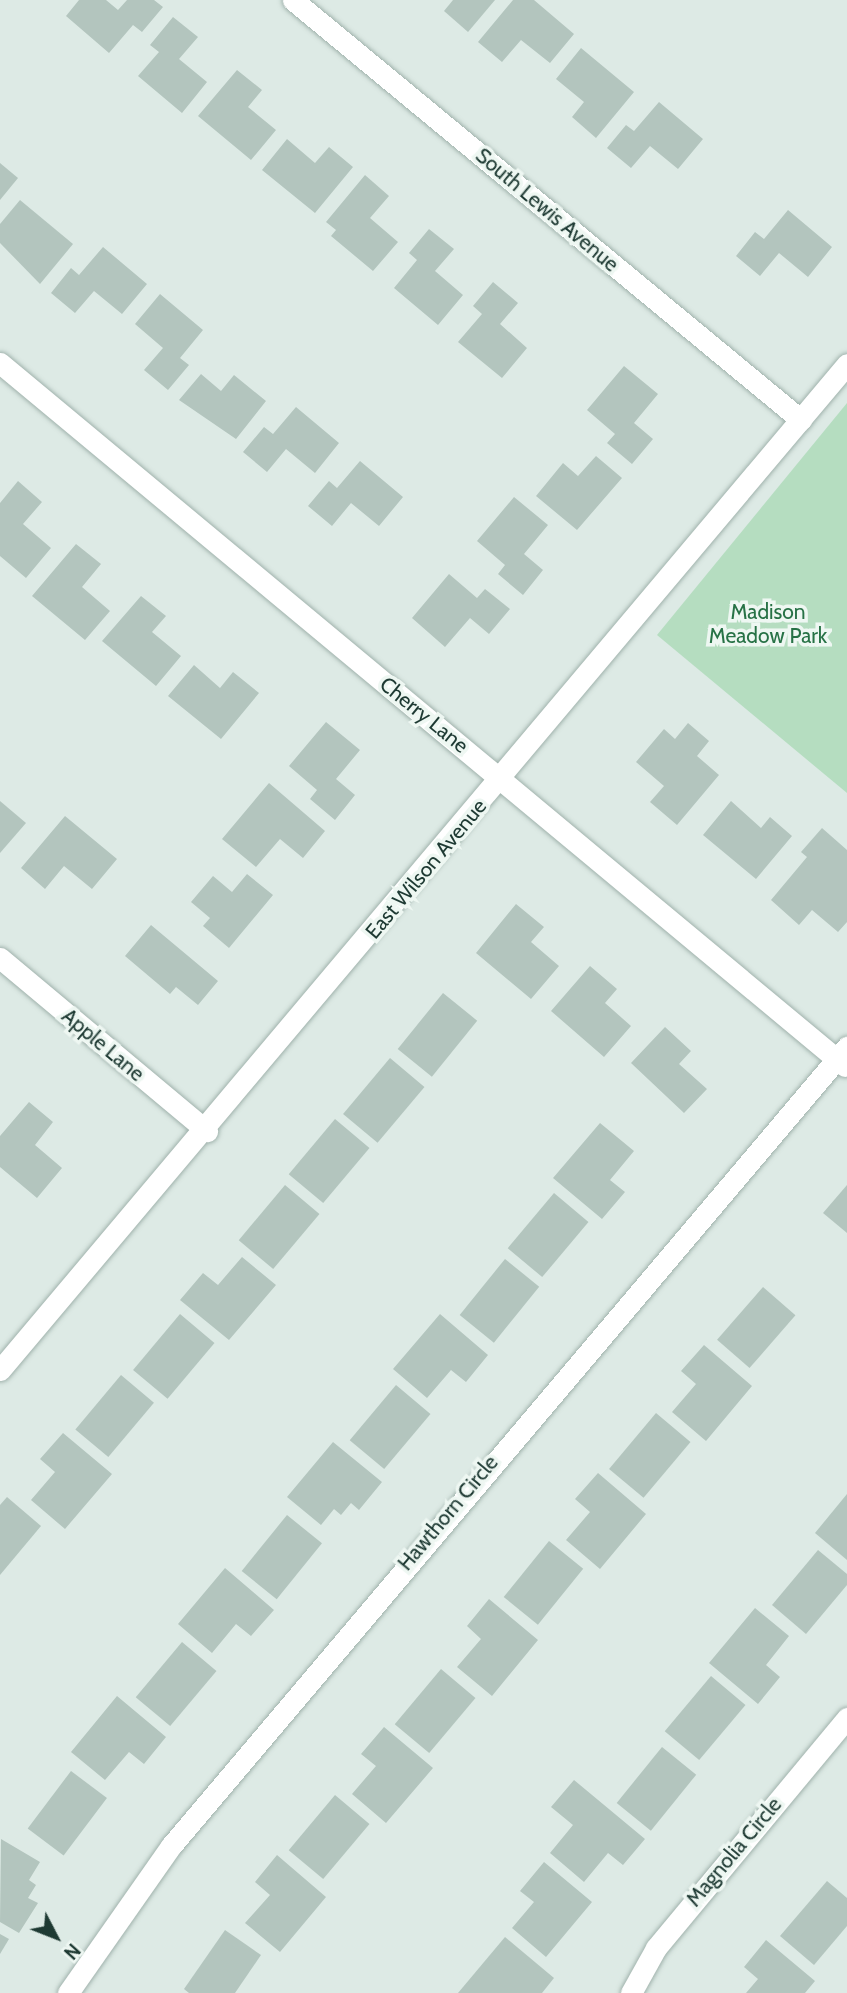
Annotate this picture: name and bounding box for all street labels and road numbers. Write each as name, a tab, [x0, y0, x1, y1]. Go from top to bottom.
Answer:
street label: South Lewis Avenue	[470, 143, 624, 277]
street label: Cherry Lane	[375, 672, 473, 758]
street label: East Wilson Avenue	[360, 794, 492, 944]
street label: Apple Lane	[57, 1003, 149, 1087]
street label: Hawthorn Circle	[393, 1450, 503, 1576]
street label: Magnolia Circle	[681, 1792, 787, 1912]

